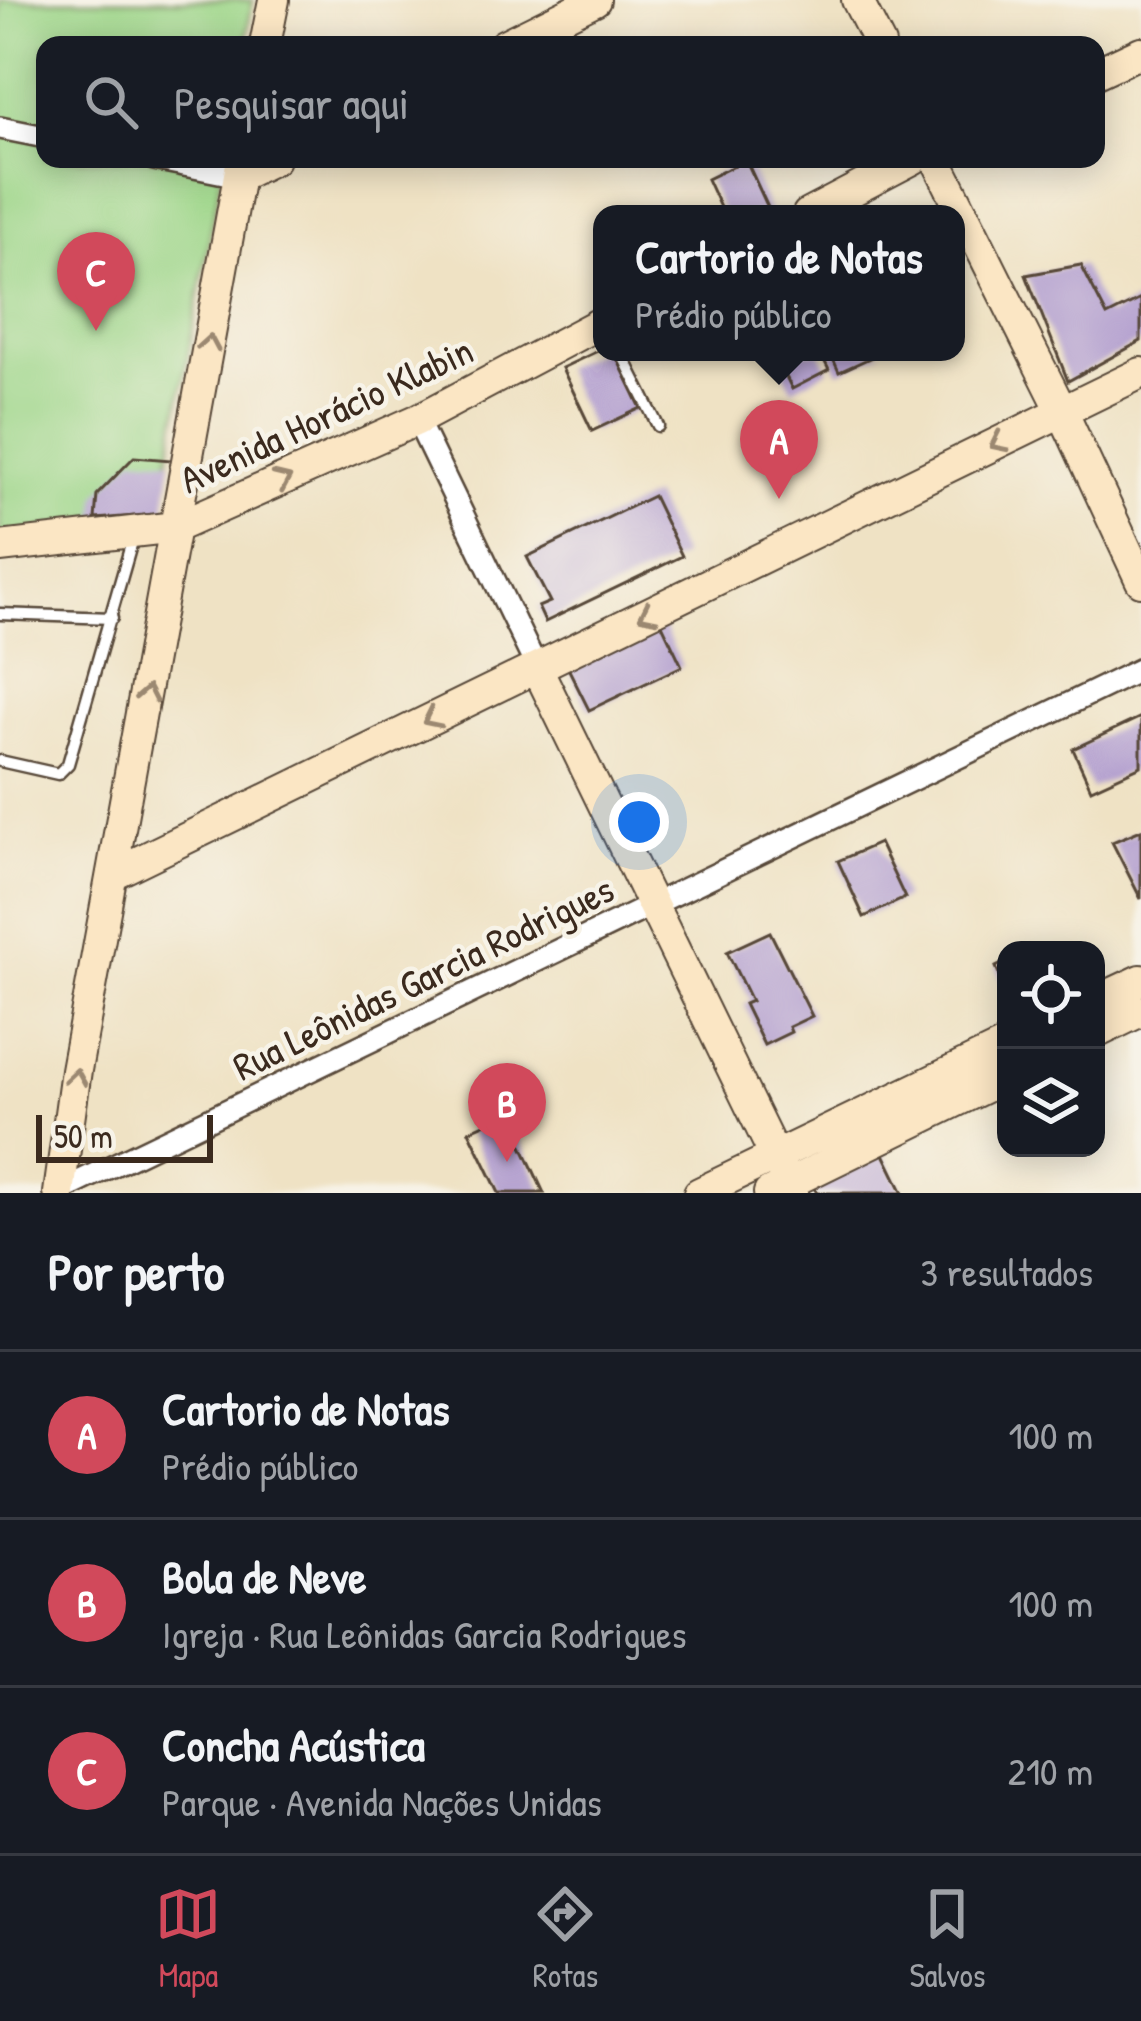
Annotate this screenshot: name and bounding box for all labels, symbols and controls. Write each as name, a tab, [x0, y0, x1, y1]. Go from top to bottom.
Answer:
search box	[36, 36, 1105, 168]
icon: search	[78, 69, 144, 135]
text: Pesquisar aqui	[174, 72, 409, 133]
popup	[593, 205, 965, 361]
text: Cartorio de Notas	[635, 226, 923, 287]
pin: C	[57, 232, 135, 331]
text: Prédio público	[635, 287, 832, 340]
street label: Avenida Horácio Klabin	[171, 323, 481, 505]
one-way arrow	[195, 333, 221, 353]
pin: A	[740, 400, 818, 499]
one-way arrow	[989, 429, 1010, 452]
one-way arrow	[271, 470, 292, 494]
one-way arrow	[638, 600, 659, 623]
one-way arrow	[133, 684, 159, 704]
one-way arrow	[422, 705, 444, 728]
your location	[609, 792, 669, 852]
street label: Rua Leônidas Garcia Rodrigues	[224, 862, 622, 1092]
map controls	[997, 941, 1105, 1157]
button: locate	[997, 941, 1105, 1049]
button: layers	[997, 1049, 1105, 1157]
pin: B	[468, 1063, 546, 1162]
one-way arrow	[62, 1067, 87, 1087]
scale bar	[36, 1109, 213, 1162]
text: 50 m	[54, 1114, 113, 1158]
text: Por perto	[48, 1237, 224, 1306]
text: 3 resultados	[920, 1245, 1093, 1298]
text: Cartorio de Notas	[162, 1378, 449, 1439]
text: A	[77, 1408, 97, 1461]
text: 100 m	[1008, 1408, 1093, 1461]
text: Prédio público	[162, 1439, 358, 1492]
text: Bola de Neve	[162, 1546, 366, 1607]
text: B	[77, 1576, 97, 1629]
text: 100 m	[1008, 1576, 1093, 1629]
text: Igreja · Rua Leônidas Garcia Rodrigues	[162, 1607, 686, 1660]
text: Concha Acústica	[162, 1714, 425, 1775]
text: C	[76, 1744, 98, 1797]
text: 210 m	[1008, 1744, 1093, 1797]
text: Parque · Avenida Nações Unidas	[162, 1775, 602, 1828]
tab: Mapa	[155, 1881, 221, 1997]
tab: Rotas	[532, 1881, 598, 1997]
tab: Salvos	[909, 1881, 986, 1997]

